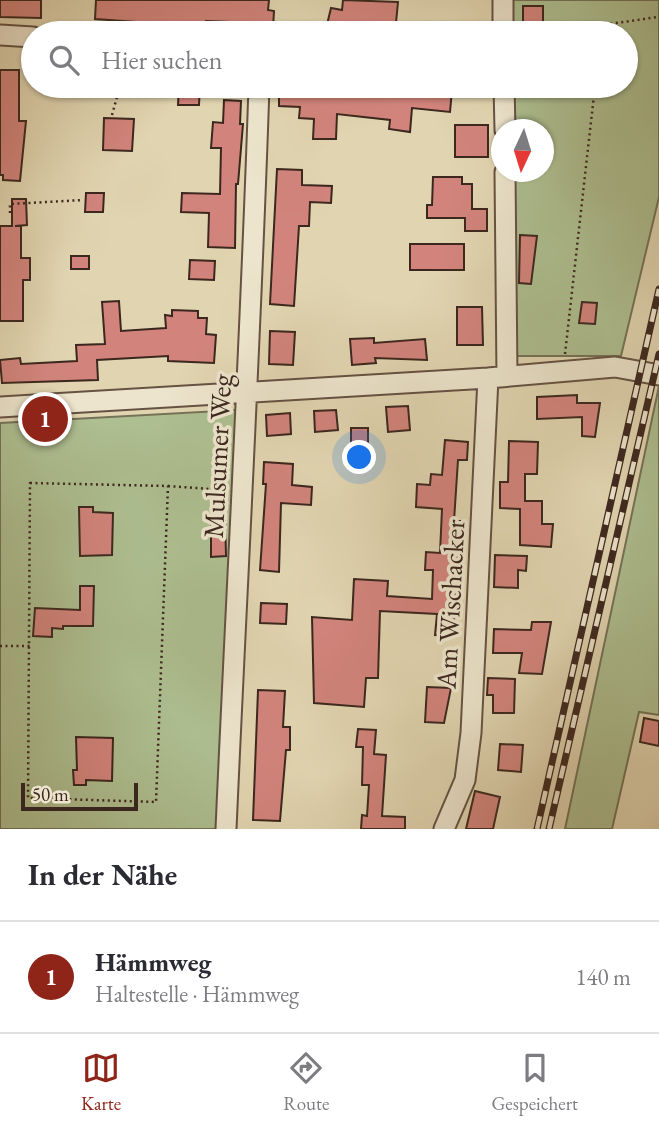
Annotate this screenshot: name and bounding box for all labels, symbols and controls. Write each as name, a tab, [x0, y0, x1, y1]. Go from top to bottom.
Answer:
search box	[21, 21, 638, 98]
icon: search	[45, 41, 83, 79]
text: Hier suchen	[101, 43, 222, 77]
north arrow	[491, 119, 554, 182]
street label: Mulsumer Weg	[195, 372, 239, 539]
pin: 1	[22, 393, 68, 445]
your location	[342, 440, 376, 474]
street label: Am Wischacker	[428, 518, 472, 691]
scale bar	[21, 780, 138, 812]
text: 50 m	[32, 782, 69, 807]
text: In der Nähe	[28, 855, 177, 894]
text: Hämmweg	[95, 945, 212, 979]
text: 1	[45, 962, 57, 992]
text: 140 m	[575, 962, 631, 992]
text: Haltestelle · Hämmweg	[95, 979, 299, 1009]
tab: Karte	[81, 1049, 121, 1116]
tab: Route	[283, 1049, 330, 1116]
tab: Gespeichert	[491, 1049, 578, 1116]

